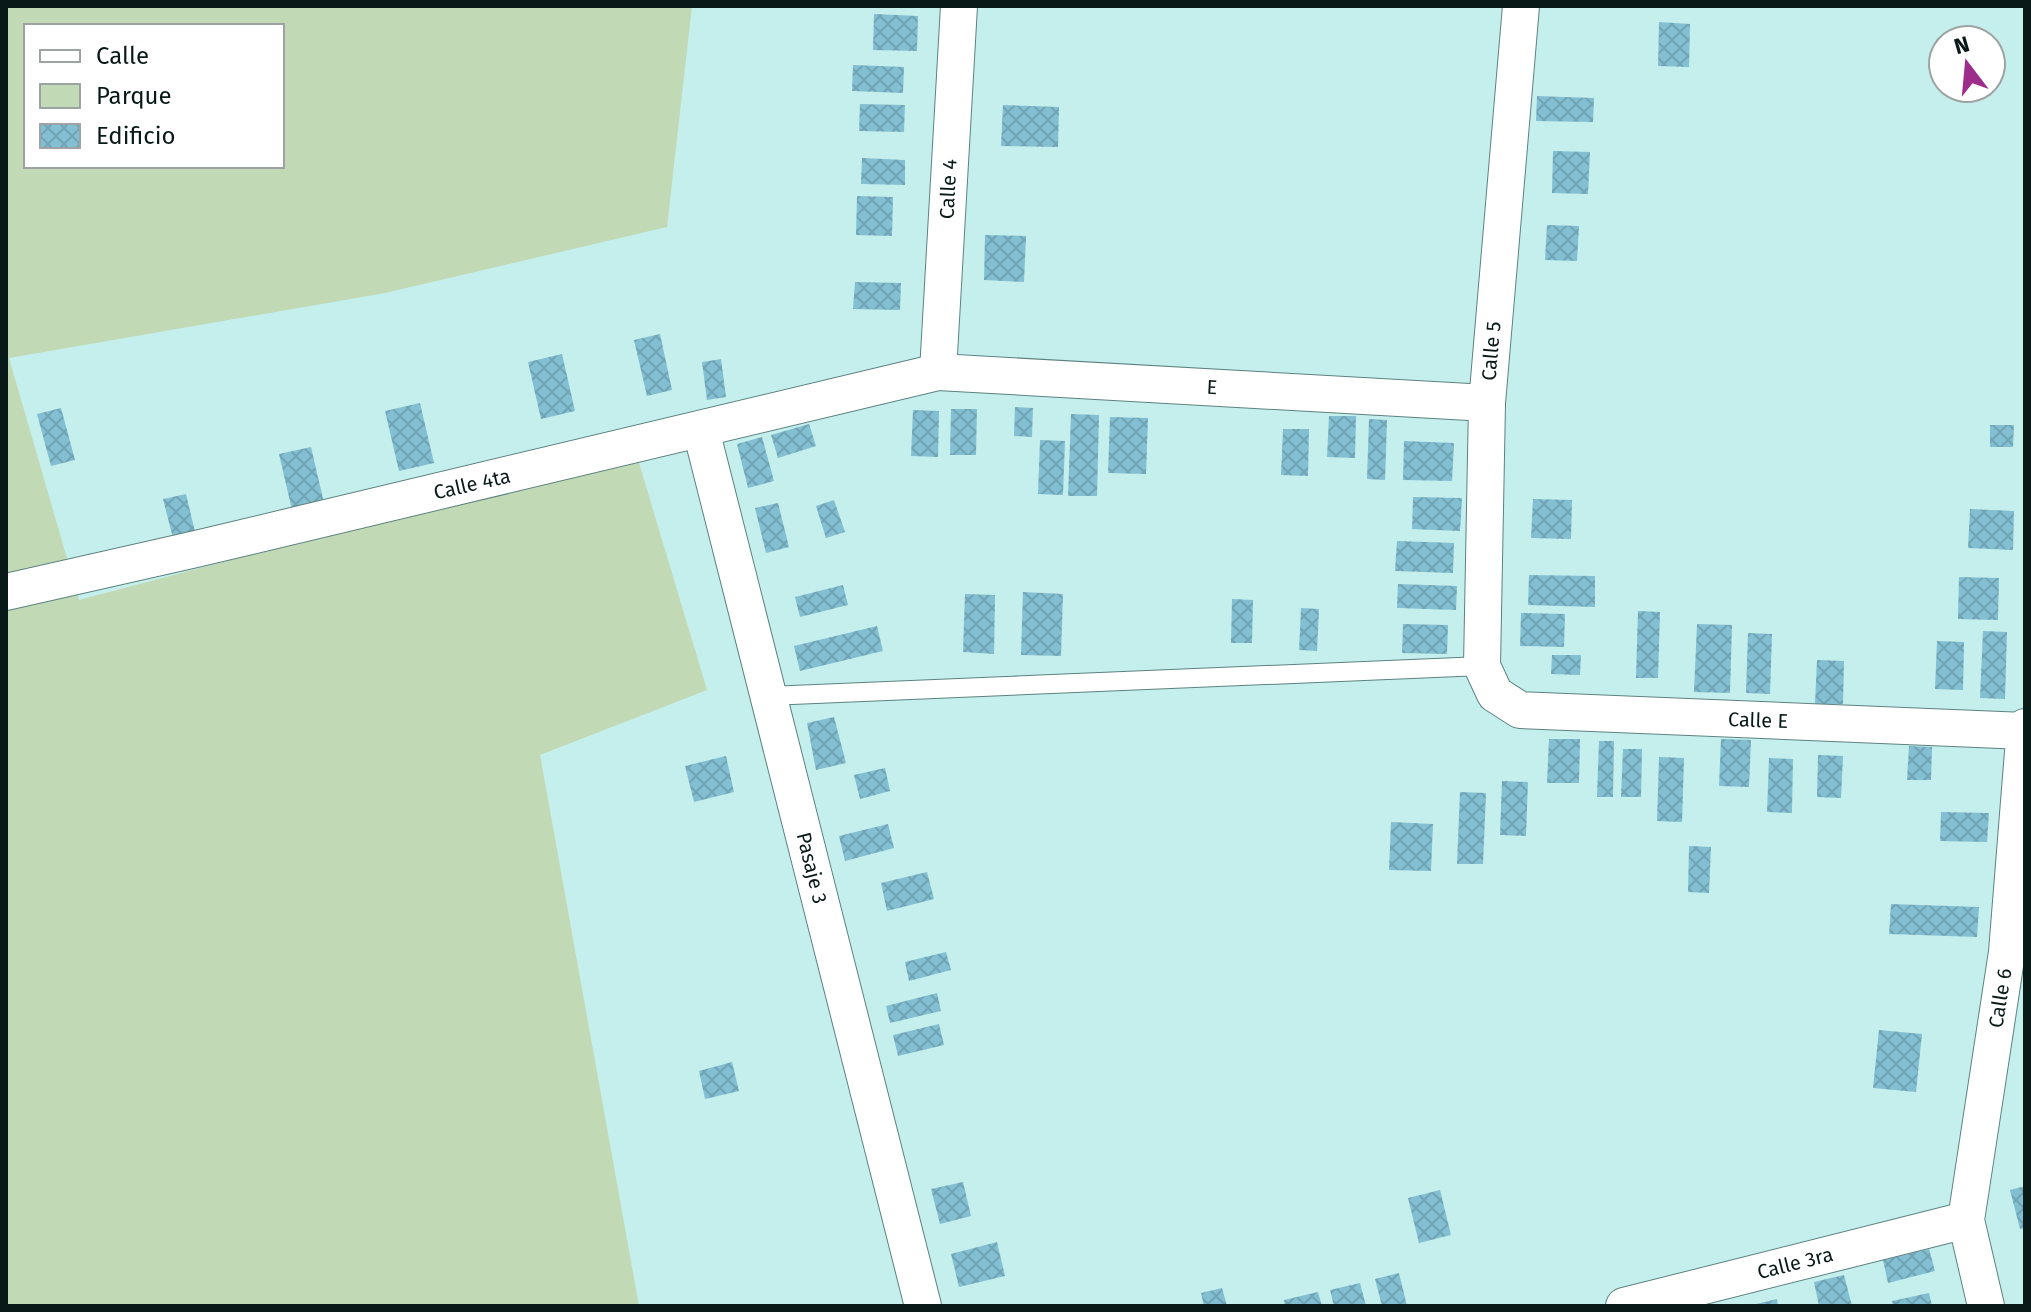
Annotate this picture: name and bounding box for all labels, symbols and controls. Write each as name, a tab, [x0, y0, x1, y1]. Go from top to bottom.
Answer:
legend	[24, 24, 284, 168]
north arrow	[1927, 24, 2007, 104]
text: N	[1951, 30, 1972, 60]
text: Calle	[96, 42, 149, 70]
text: Parque	[96, 82, 172, 110]
text: Edificio	[96, 122, 176, 150]
street label: Calle 4	[934, 158, 962, 220]
street label: Calle 5	[1476, 320, 1506, 382]
street label: E	[1206, 375, 1218, 399]
street label: Calle 4ta	[431, 464, 513, 504]
street label: Calle E	[1727, 707, 1789, 733]
street label: Pasaje 3	[792, 830, 832, 906]
street label: Calle 6	[1983, 966, 2017, 1030]
street label: Calle 3ra	[1755, 1242, 1835, 1284]

